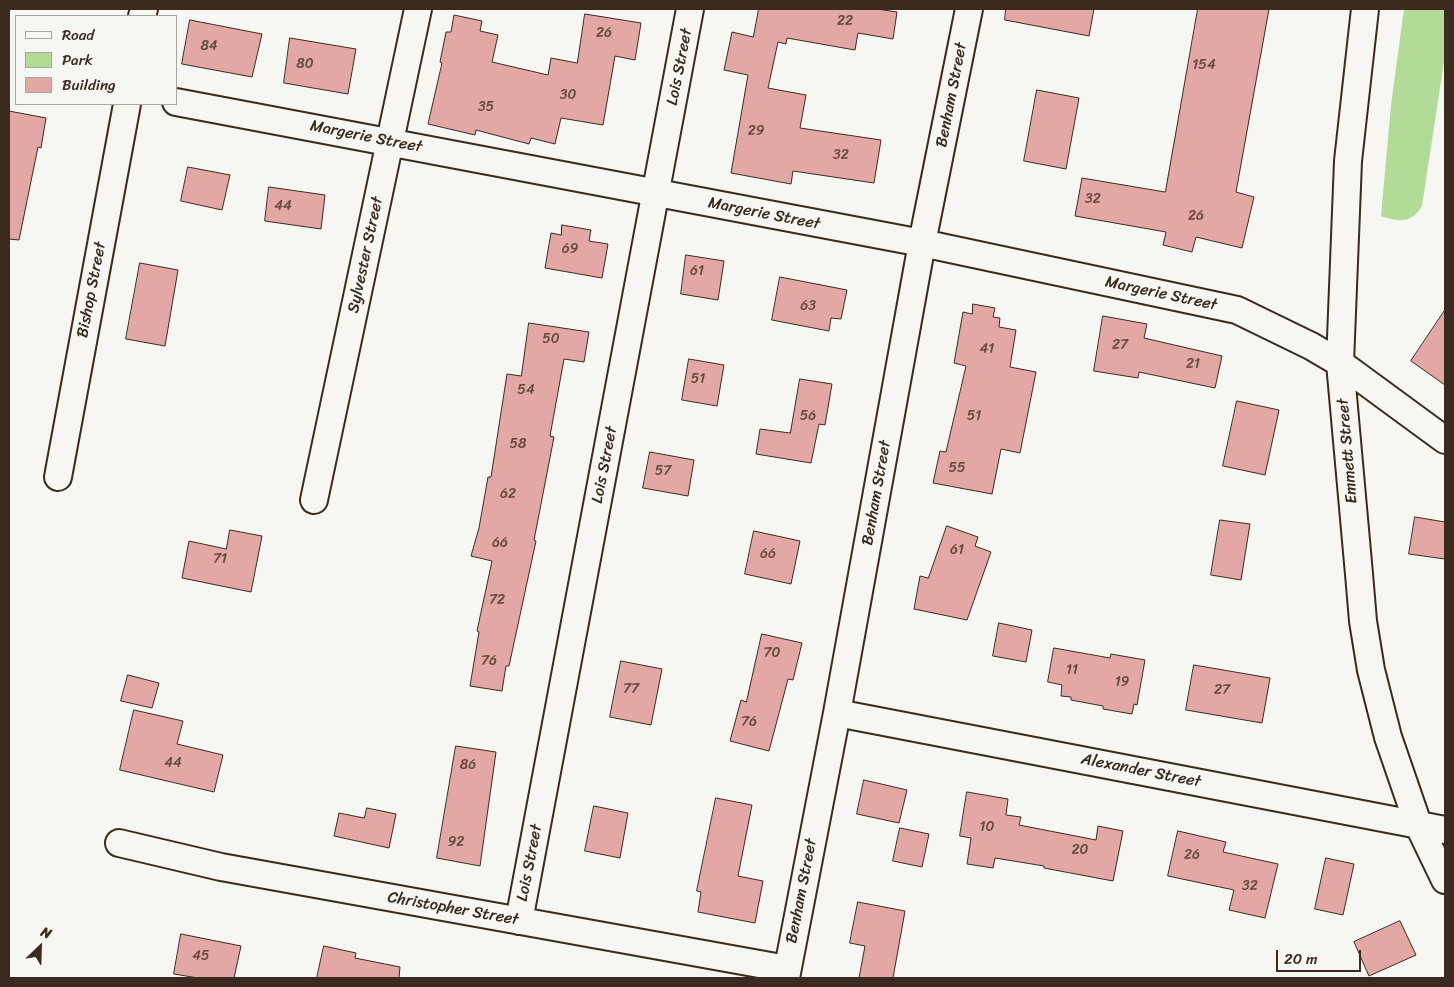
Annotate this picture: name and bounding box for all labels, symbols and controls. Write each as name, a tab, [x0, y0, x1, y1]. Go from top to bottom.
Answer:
house number: 22	[837, 13, 853, 29]
legend	[15, 15, 178, 105]
text: Road	[62, 22, 94, 48]
house number: 26	[596, 25, 612, 41]
street label: Lois Street	[663, 27, 697, 107]
house number: 84	[200, 38, 218, 54]
street label: Benham Street	[932, 41, 972, 149]
text: Park	[62, 47, 93, 73]
house number: 80	[296, 56, 314, 72]
house number: 154	[1192, 57, 1216, 73]
text: Building	[62, 72, 116, 98]
house number: 30	[560, 87, 576, 103]
house number: 35	[478, 99, 494, 115]
street label: Margerie Street	[308, 117, 424, 157]
house number: 29	[748, 123, 764, 139]
house number: 32	[833, 147, 849, 163]
house number: 32	[1085, 191, 1101, 207]
street label: Margerie Street	[706, 194, 822, 234]
street label: Sylvester Street	[344, 195, 388, 315]
house number: 44	[274, 198, 292, 214]
house number: 26	[1188, 208, 1204, 224]
street label: Bishop Street	[73, 240, 111, 340]
house number: 69	[562, 241, 578, 257]
house number: 61	[690, 263, 704, 279]
street label: Margerie Street	[1103, 273, 1219, 315]
house number: 63	[800, 298, 816, 314]
house number: 50	[542, 331, 560, 347]
house number: 27	[1112, 337, 1128, 353]
house number: 41	[980, 341, 994, 357]
house number: 21	[1186, 356, 1200, 372]
house number: 51	[691, 371, 705, 387]
house number: 54	[517, 382, 535, 398]
street label: Emmett Street	[1334, 398, 1362, 504]
house number: 56	[800, 408, 816, 424]
house number: 51	[967, 408, 981, 424]
street label: Lois Street	[588, 425, 622, 505]
house number: 58	[510, 436, 526, 452]
street label: Benham Street	[858, 439, 896, 547]
house number: 55	[948, 460, 966, 476]
house number: 57	[655, 463, 671, 479]
house number: 62	[500, 486, 516, 502]
house number: 66	[492, 535, 508, 551]
house number: 61	[950, 542, 964, 558]
house number: 66	[760, 546, 776, 562]
house number: 71	[213, 551, 227, 567]
house number: 72	[489, 592, 505, 608]
house number: 70	[764, 645, 780, 661]
house number: 76	[481, 653, 497, 669]
house number: 11	[1066, 662, 1078, 678]
house number: 19	[1115, 674, 1129, 690]
house number: 77	[623, 681, 639, 697]
house number: 27	[1214, 682, 1230, 698]
house number: 76	[741, 714, 757, 730]
street label: Alexander Street	[1080, 750, 1202, 792]
house number: 44	[164, 755, 182, 771]
house number: 86	[460, 757, 476, 773]
house number: 10	[980, 819, 994, 835]
street label: Lois Street	[513, 823, 547, 903]
house number: 92	[448, 834, 464, 850]
street label: Benham Street	[782, 837, 822, 945]
house number: 20	[1072, 842, 1088, 858]
house number: 26	[1184, 847, 1200, 863]
house number: 32	[1242, 878, 1258, 894]
street label: Christopher Street	[386, 888, 520, 930]
text: N	[37, 919, 56, 946]
north arrow	[15, 922, 65, 972]
scale bar	[1279, 940, 1364, 972]
text: 20 m	[1284, 946, 1318, 972]
house number: 45	[192, 948, 210, 964]

